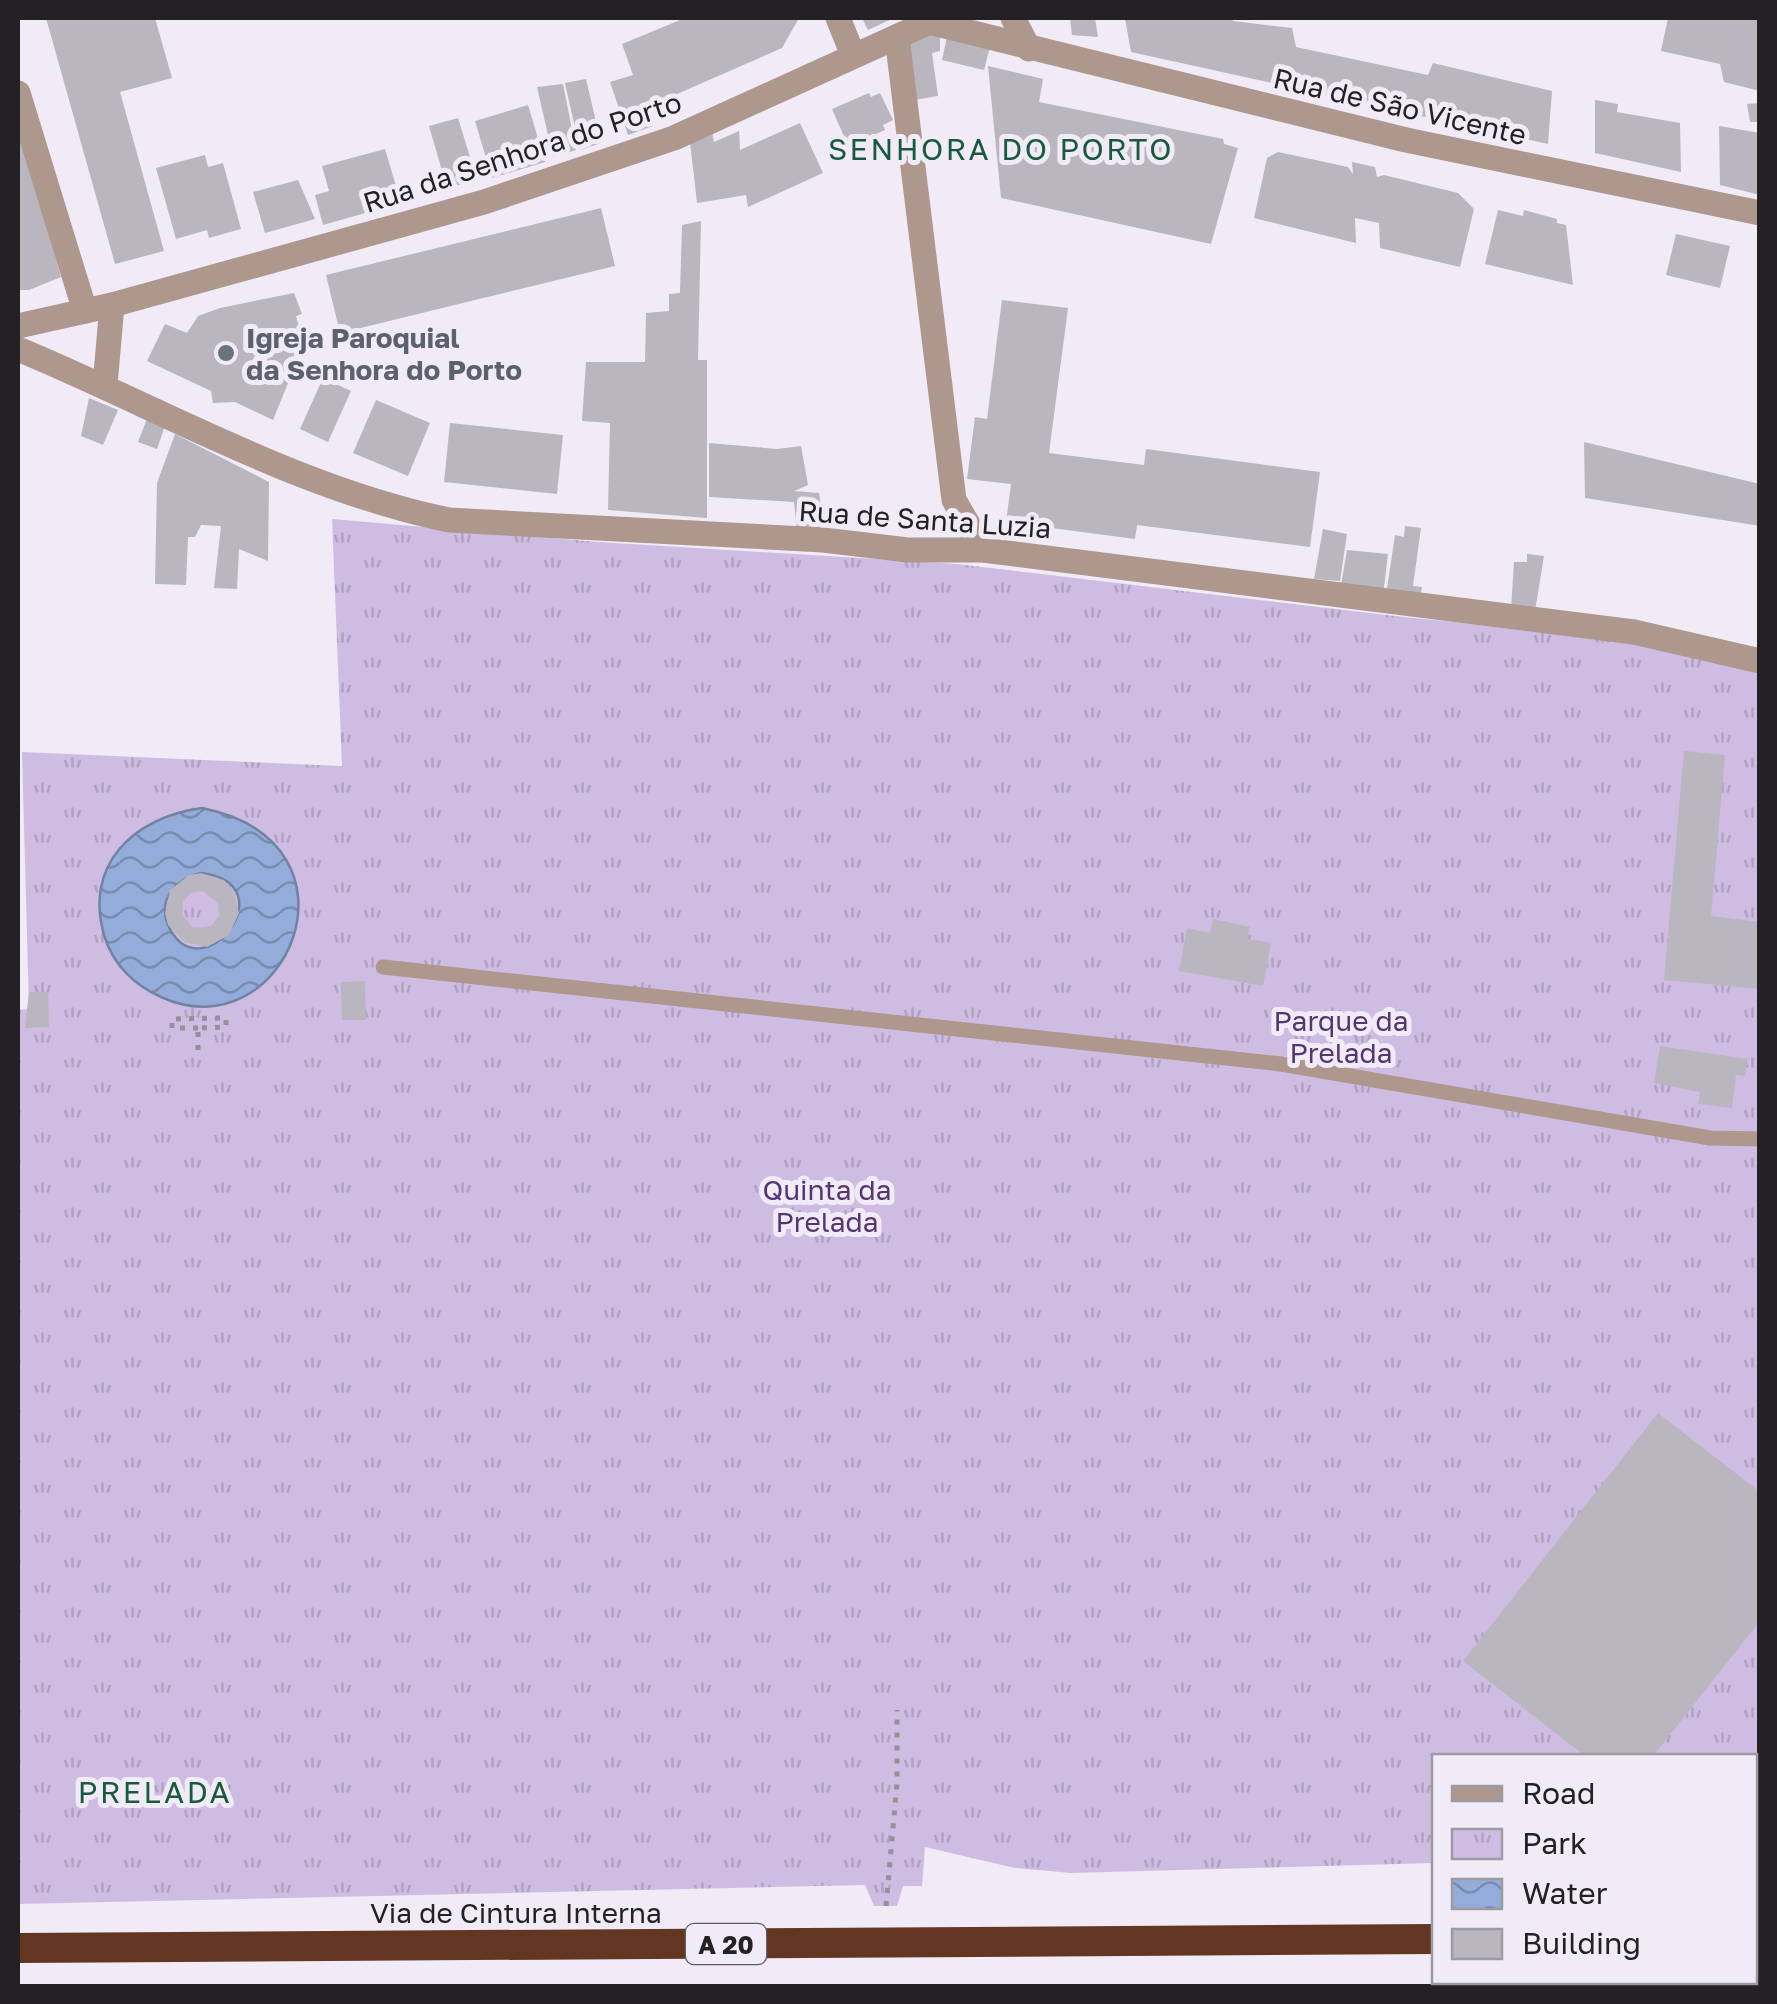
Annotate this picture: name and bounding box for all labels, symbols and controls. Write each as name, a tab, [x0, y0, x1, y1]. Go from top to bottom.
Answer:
street label: Rua de São Vicente	[1270, 61, 1530, 151]
street label: Rua da Senhora do Porto	[359, 85, 685, 219]
district label: SENHORA DO PORTO	[828, 131, 1174, 167]
place label: Igreja Paroquial da Senhora do Porto	[246, 321, 522, 386]
marker: Igreja Paroquial da Senhora do Porto	[215, 342, 237, 364]
street label: Rua de Santa Luzia	[797, 494, 1053, 544]
park label: Parque da Prelada	[1274, 1004, 1408, 1069]
park label: Quinta da Prelada	[762, 1173, 892, 1238]
legend	[1432, 1754, 1757, 1984]
district label: PRELADA	[78, 1774, 232, 1810]
text: Road	[1522, 1775, 1596, 1811]
text: Park	[1522, 1825, 1587, 1861]
text: Water	[1522, 1875, 1608, 1911]
street label: Via de Cintura Interna	[370, 1896, 662, 1929]
road number: A 20	[686, 1924, 766, 1964]
text: Building	[1522, 1925, 1641, 1961]

